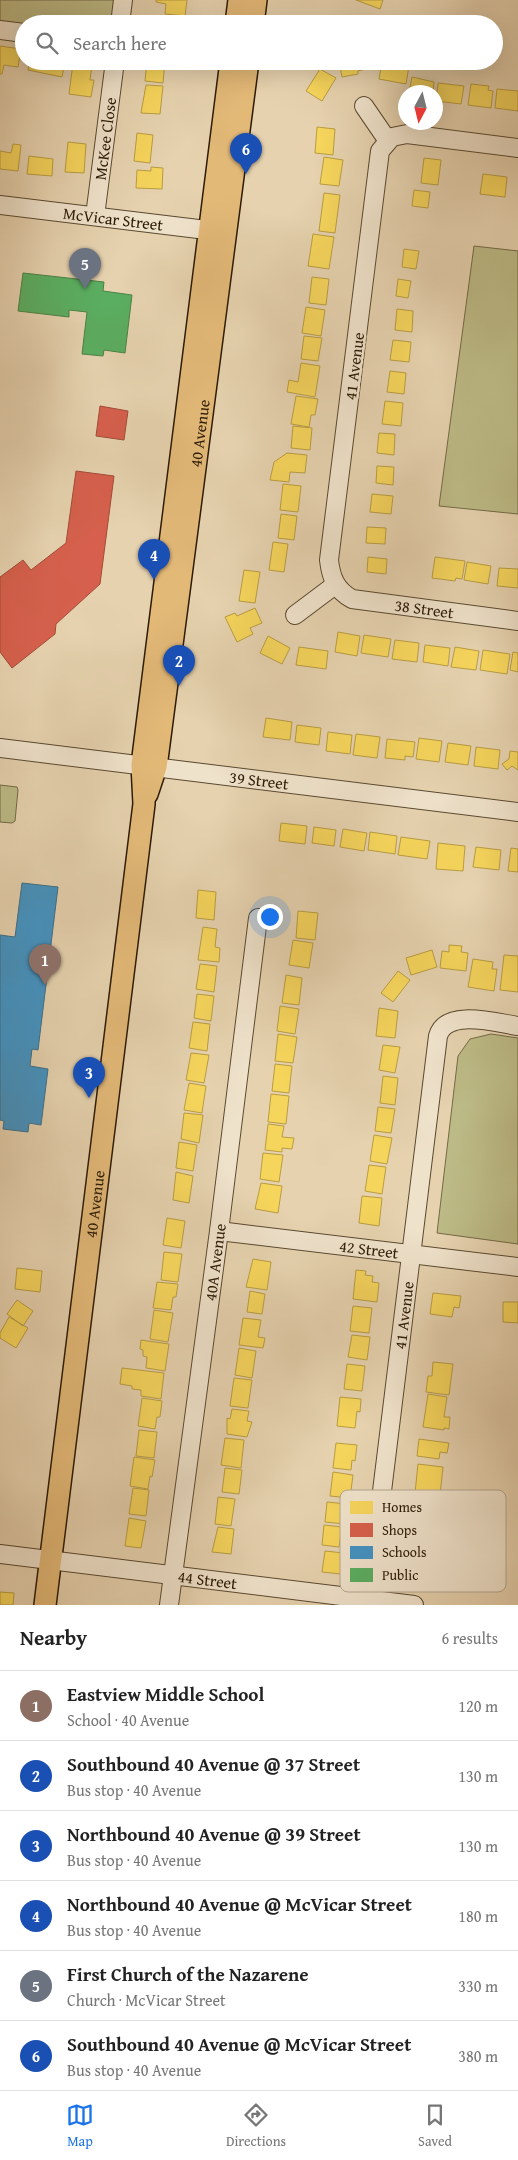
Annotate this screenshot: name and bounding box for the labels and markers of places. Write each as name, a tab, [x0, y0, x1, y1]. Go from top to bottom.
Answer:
pin: 6	[230, 133, 262, 174]
pin: 5	[69, 248, 101, 289]
pin: 4	[138, 539, 170, 580]
pin: 2	[163, 645, 195, 686]
pin: 1	[29, 944, 61, 985]
pin: 3	[73, 1057, 105, 1098]

